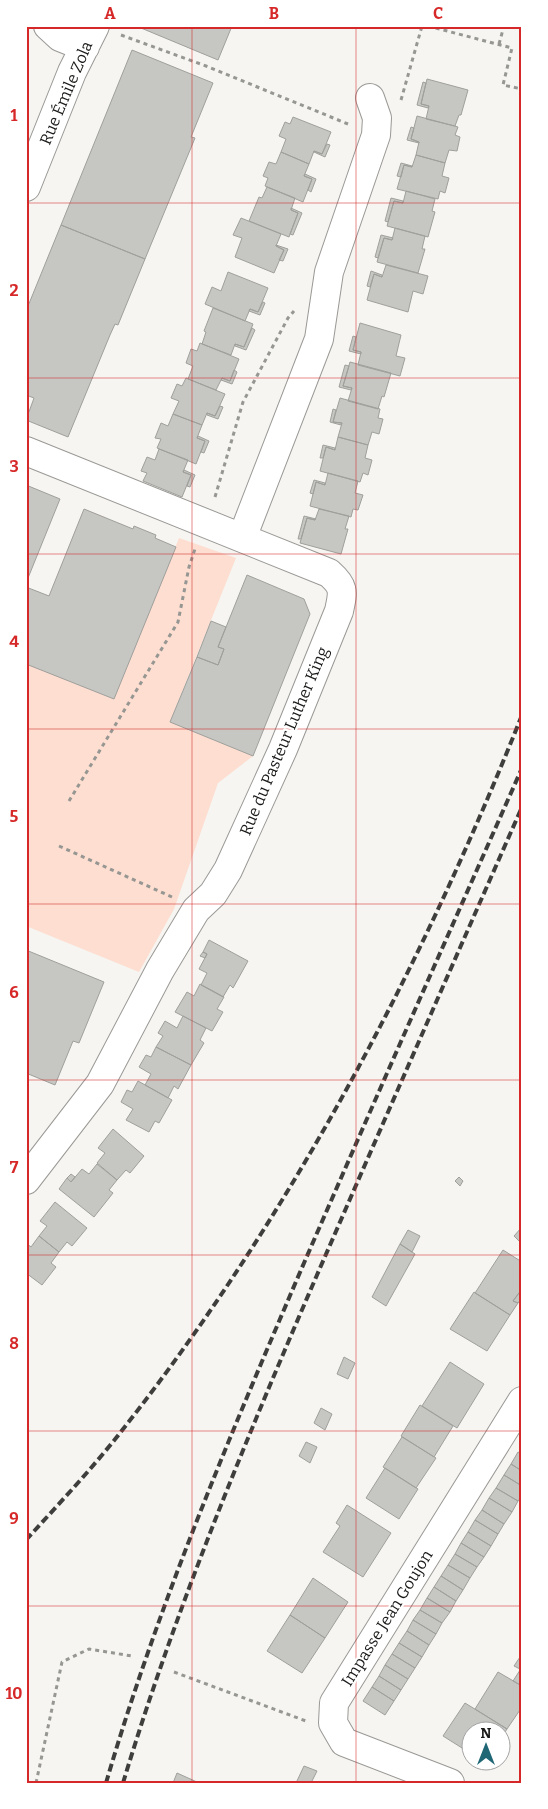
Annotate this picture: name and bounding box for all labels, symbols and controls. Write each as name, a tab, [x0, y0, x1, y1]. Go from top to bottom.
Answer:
text: A	[104, 4, 116, 23]
text: B	[269, 4, 279, 23]
text: C	[433, 4, 443, 23]
street label: Rue Émile Zola	[35, 38, 96, 148]
text: 1	[11, 106, 18, 125]
text: 2	[9, 281, 19, 300]
text: 3	[9, 457, 19, 476]
text: 4	[9, 632, 19, 651]
street label: Rue du Pasteur Luther King	[236, 644, 332, 838]
text: 5	[10, 807, 19, 826]
text: 6	[9, 983, 19, 1002]
text: 7	[10, 1158, 19, 1177]
text: 8	[9, 1334, 19, 1353]
text: 9	[9, 1509, 19, 1528]
street label: Impasse Jean Goujon	[337, 1546, 437, 1690]
text: 10	[5, 1684, 23, 1703]
north arrow	[460, 1722, 510, 1772]
text: N	[481, 1725, 492, 1742]

